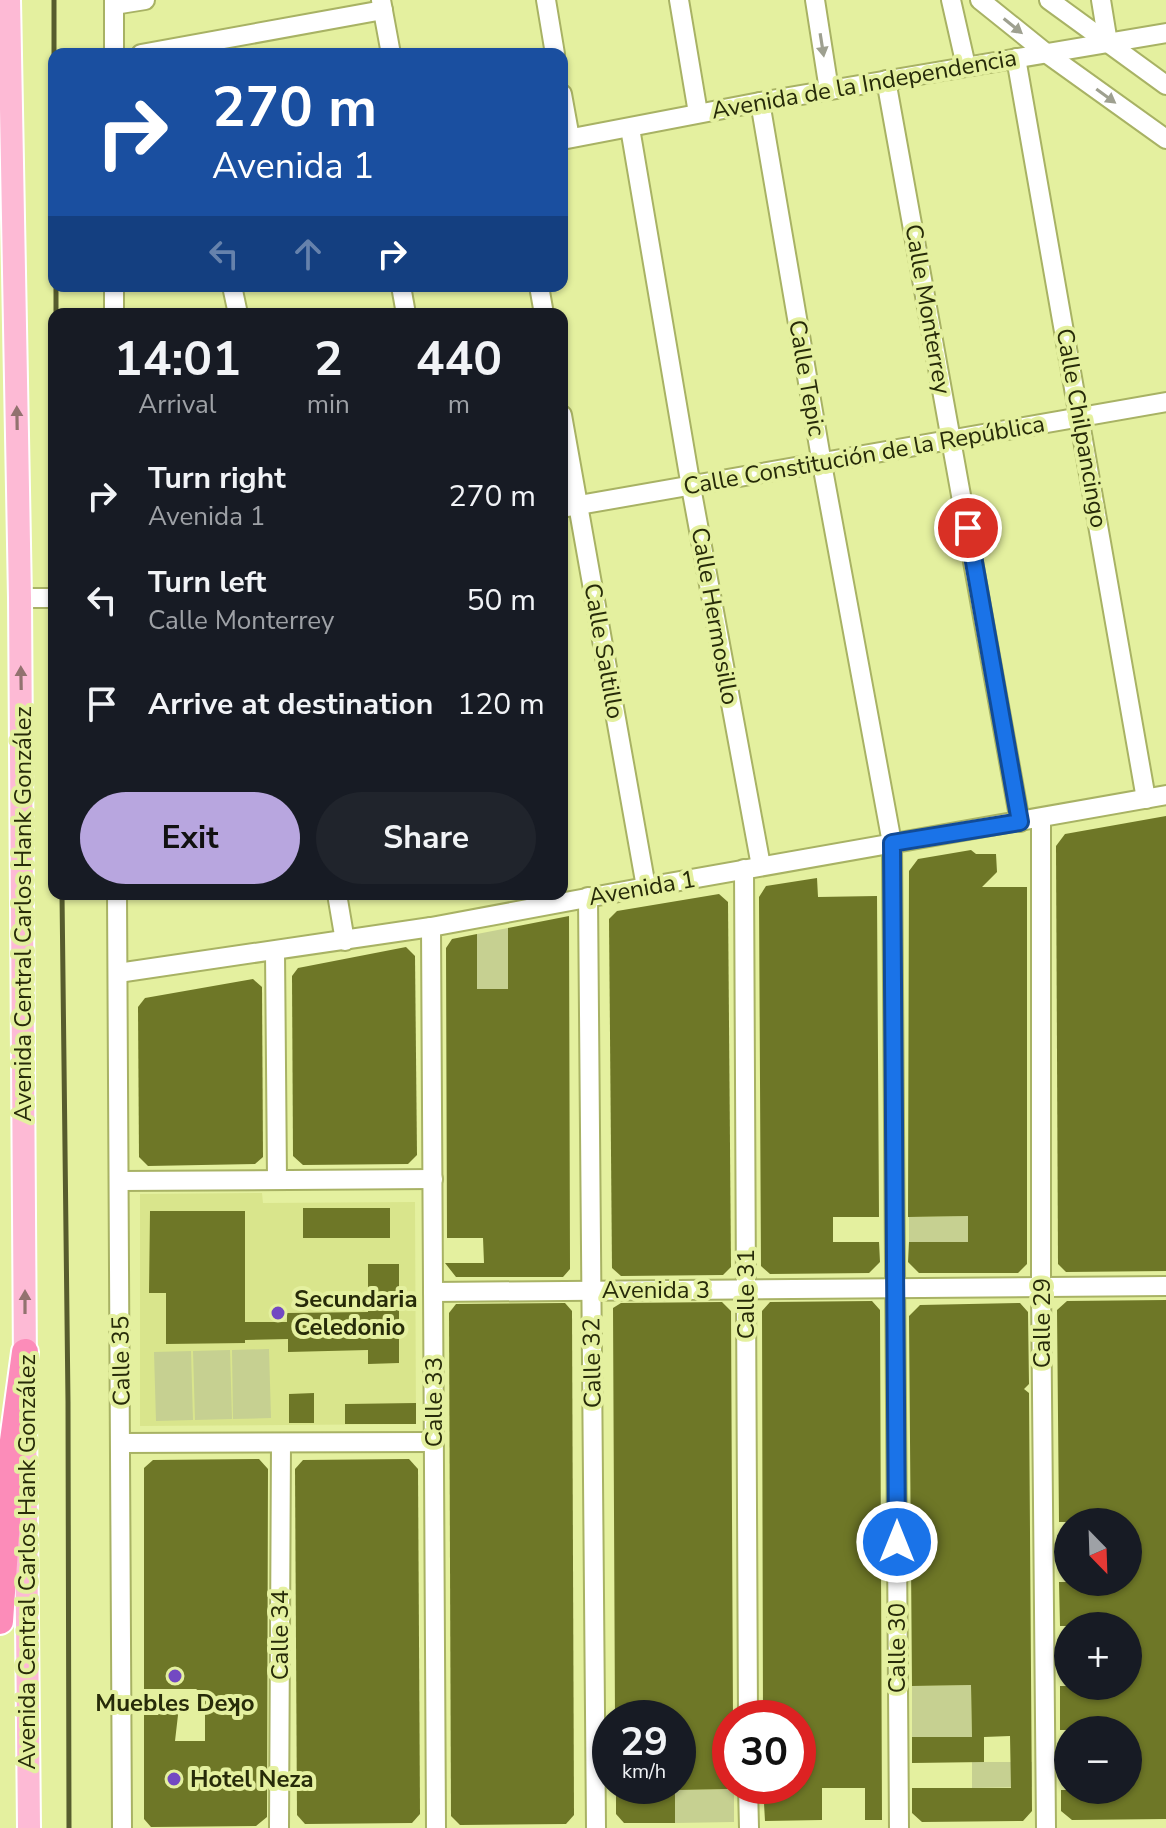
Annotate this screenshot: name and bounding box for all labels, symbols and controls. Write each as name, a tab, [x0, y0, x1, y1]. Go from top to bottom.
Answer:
one-way arrow	[1003, 18, 1023, 34]
one-way arrow	[816, 33, 829, 58]
street label: Avenida de la Independencia	[709, 41, 1019, 127]
text: 270 m	[212, 69, 377, 146]
icon: right	[80, 80, 184, 184]
one-way arrow	[1095, 88, 1117, 104]
text: Avenida 1	[212, 142, 374, 191]
street label: Calle Monterrey	[897, 222, 959, 397]
icon: left	[202, 232, 246, 276]
icon: ahead	[286, 232, 330, 276]
icon: right	[370, 232, 414, 276]
street label: Calle Tepic	[781, 317, 833, 439]
text: 14:01	[114, 326, 241, 392]
text: 2	[314, 326, 343, 392]
text: 440	[416, 326, 502, 392]
street label: Calle Chilpancingo	[1049, 326, 1115, 530]
text: Arrival	[138, 387, 217, 422]
text: min	[307, 387, 350, 422]
text: m	[448, 387, 470, 422]
one-way arrow	[11, 405, 23, 430]
street label: Calle Constitución de la República	[681, 407, 1047, 503]
text: Turn right	[148, 458, 286, 499]
icon: right	[80, 474, 124, 518]
text: 270 m	[449, 476, 536, 517]
pin	[934, 494, 1002, 562]
text: Avenida 1	[148, 499, 265, 534]
icon: arrive	[946, 506, 990, 550]
street label: Calle Hermosillo	[684, 525, 746, 707]
text: Turn left	[148, 562, 266, 603]
icon: left	[80, 578, 124, 622]
text: 50 m	[467, 580, 536, 621]
street label: Calle Saltillo	[576, 581, 632, 721]
text: Calle Monterrey	[148, 603, 334, 638]
one-way arrow	[15, 665, 27, 690]
icon: arrive	[80, 682, 124, 726]
text: Arrive at destination	[148, 684, 433, 725]
text: 120 m	[457, 684, 545, 725]
street label: Avenida Central Carlos Hank González	[7, 706, 39, 1122]
button: Exit	[80, 792, 300, 884]
button: Share	[316, 792, 536, 884]
street label: Avenida 1	[586, 863, 698, 913]
street label: Calle 31	[730, 1249, 762, 1339]
street label: Avenida 3	[602, 1274, 710, 1306]
street label: Calle 29	[1026, 1278, 1058, 1368]
place label: Secundaria Celedonio	[294, 1283, 418, 1343]
one-way arrow	[19, 1289, 31, 1314]
marker: Secundaria Celedonio	[269, 1304, 287, 1322]
street label: Calle 35	[104, 1316, 138, 1406]
street label: Calle 32	[575, 1318, 609, 1408]
street label: Avenida Central Carlos Hank González	[11, 1354, 43, 1770]
street label: Calle 33	[418, 1357, 450, 1447]
position arrow	[855, 1500, 939, 1584]
north arrow	[1054, 1508, 1142, 1596]
map controls	[1054, 1508, 1142, 1804]
street label: Calle 34	[264, 1590, 296, 1680]
street label: Calle 30	[881, 1603, 913, 1693]
button: +	[1054, 1612, 1142, 1700]
marker: Muebles Deʞo	[166, 1667, 184, 1685]
place label: Muebles Deʞo	[95, 1687, 255, 1719]
speed limit sign: 30	[712, 1700, 816, 1804]
text: 29	[620, 1715, 668, 1769]
button: −	[1054, 1716, 1142, 1804]
text: km/h	[622, 1758, 666, 1785]
place label: Hotel Neza	[190, 1763, 314, 1795]
marker: Hotel Neza	[165, 1770, 183, 1788]

